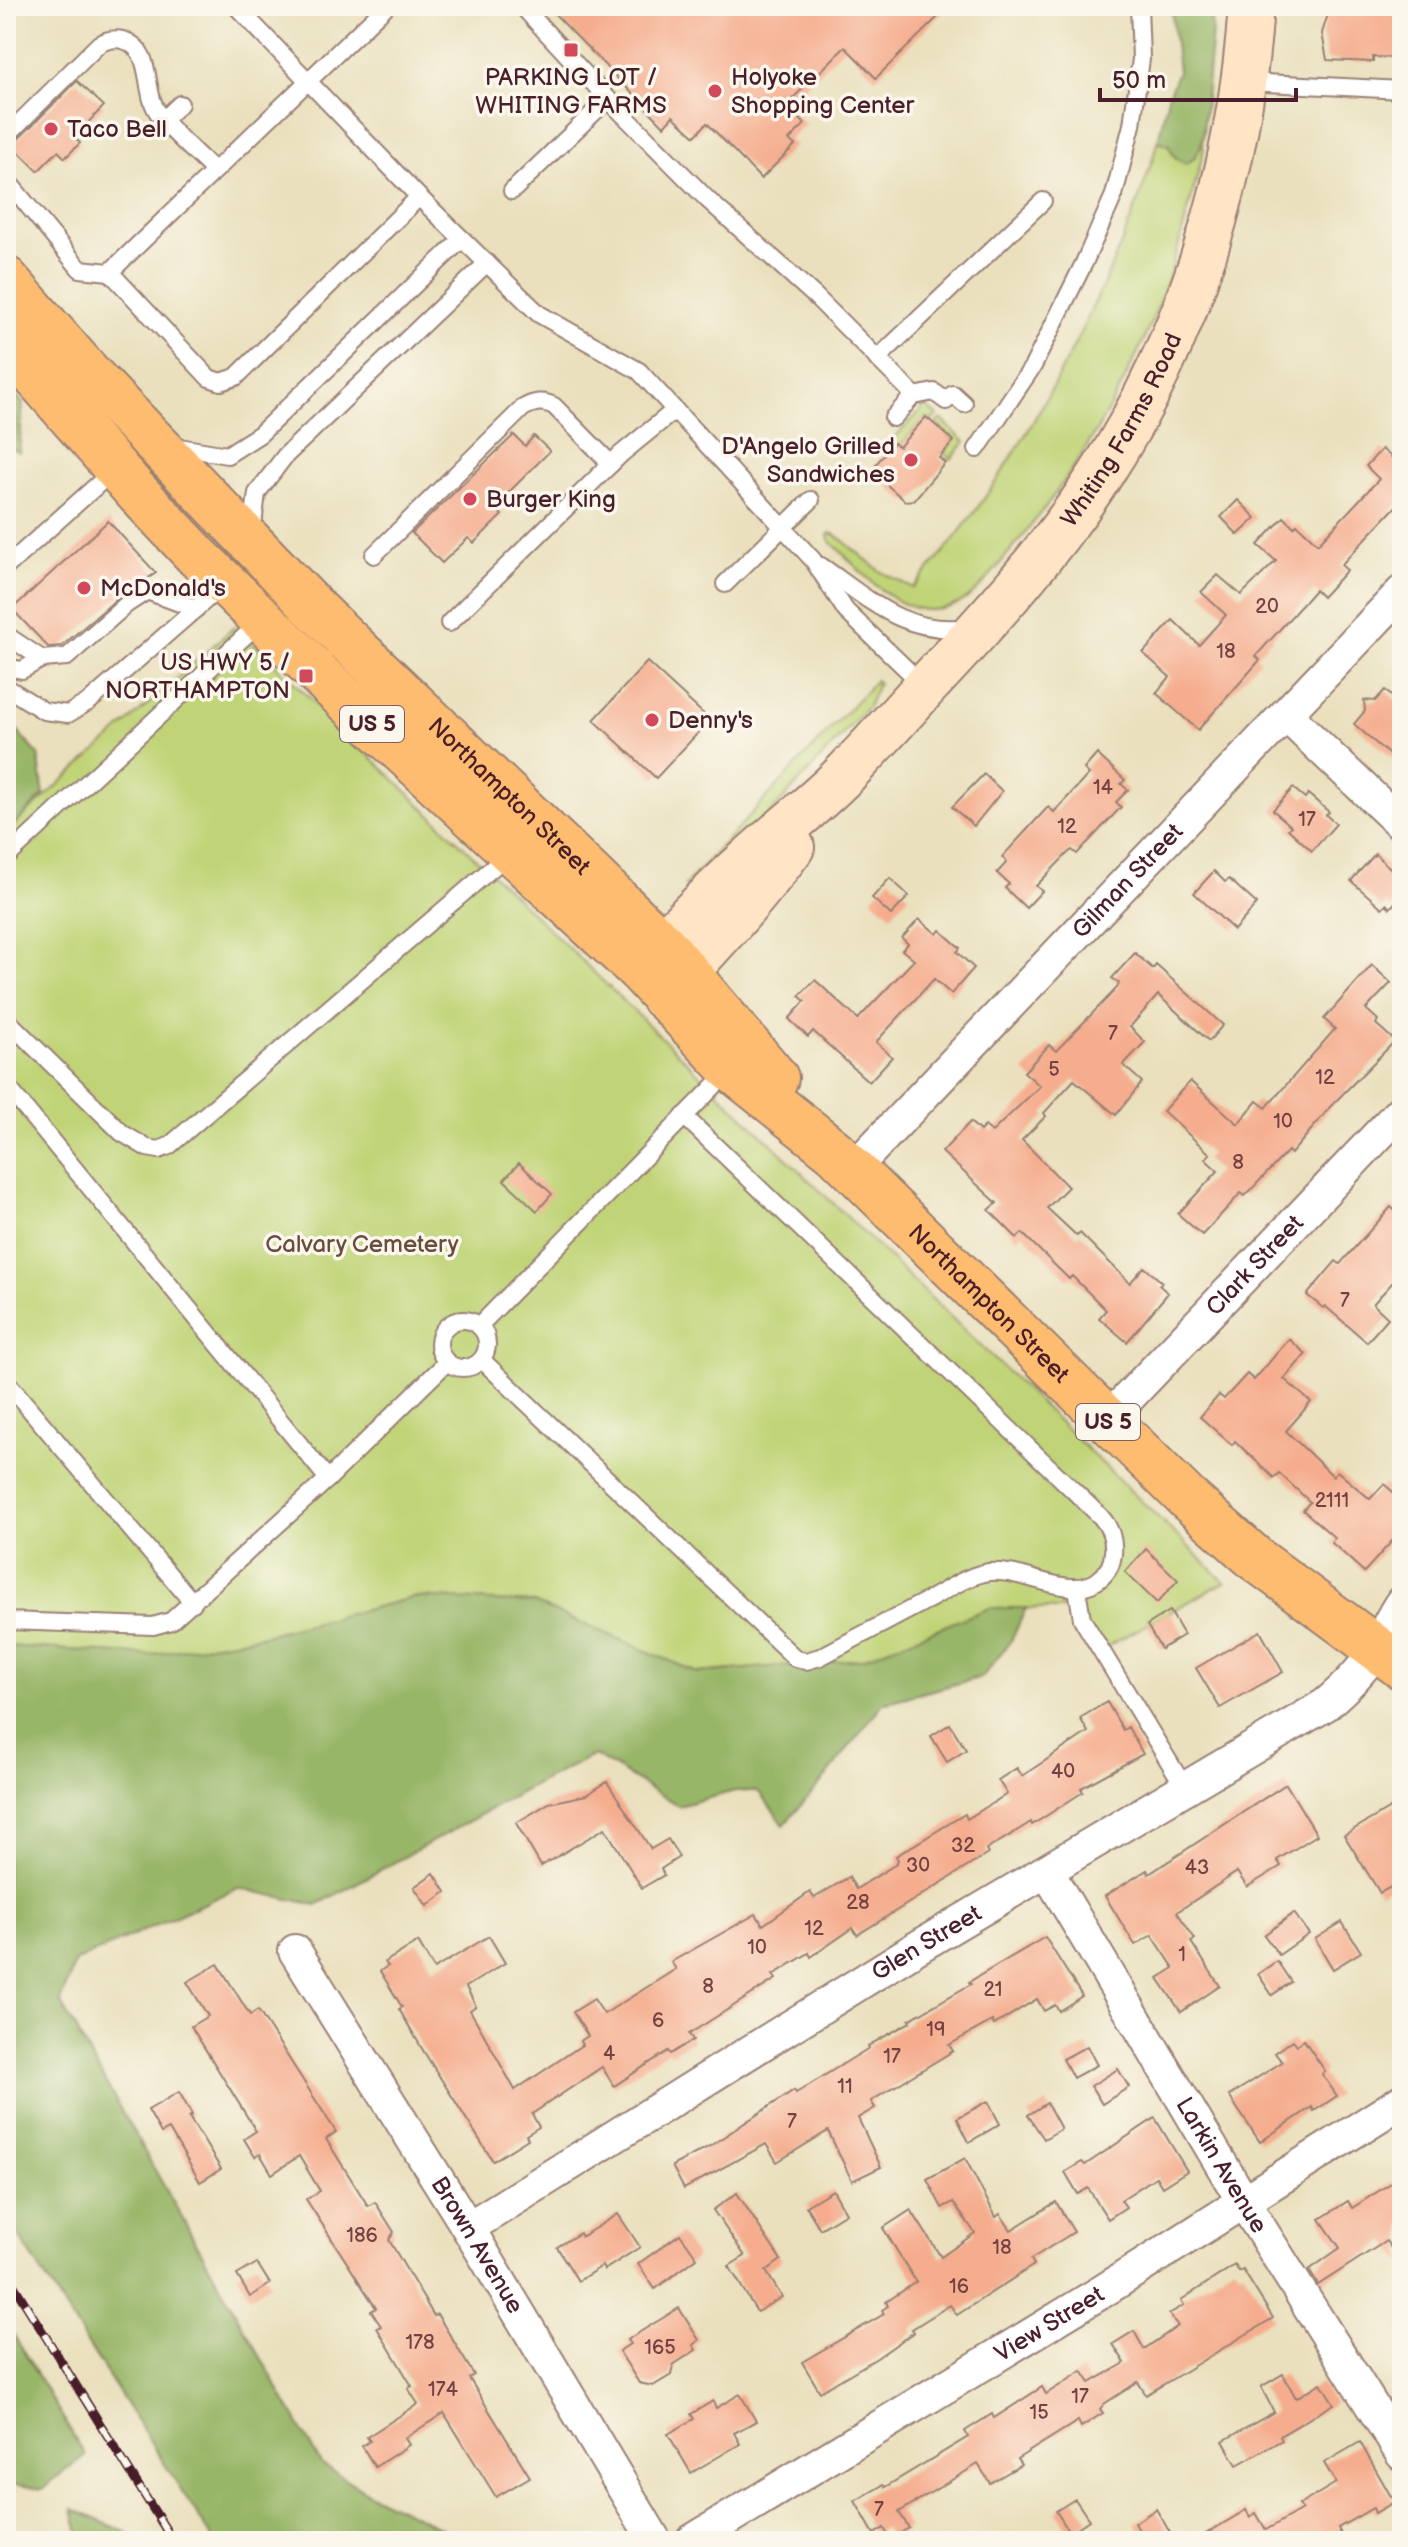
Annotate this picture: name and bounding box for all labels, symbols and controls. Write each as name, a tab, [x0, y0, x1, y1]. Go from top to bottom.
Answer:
marker: PARKING LOT / WHITING FARMS	[562, 41, 580, 59]
scale bar	[1100, 52, 1296, 102]
place label: PARKING LOT / WHITING FARMS	[475, 63, 667, 120]
place label: Holyoke Shopping Center	[731, 63, 914, 120]
text: 50 m	[1112, 66, 1166, 95]
marker: Holyoke Shopping Center	[706, 82, 724, 100]
place label: Taco Bell	[67, 115, 167, 144]
marker: Taco Bell	[42, 120, 60, 138]
street label: Whiting Farms Road	[1054, 329, 1188, 532]
place label: D'Angelo Grilled Sandwiches	[721, 432, 895, 489]
marker: D'Angelo Grilled Sandwiches	[902, 451, 920, 469]
place label: Burger King	[486, 485, 616, 514]
marker: Burger King	[461, 490, 479, 508]
place label: McDonald's	[100, 574, 226, 603]
marker: McDonald's	[75, 579, 93, 597]
house number: 20	[1255, 595, 1279, 619]
house number: 18	[1216, 640, 1236, 664]
place label: US HWY 5 / NORTHAMPTON	[105, 648, 290, 705]
marker: US HWY 5 / NORTHAMPTON	[297, 667, 315, 685]
road number: US 5	[340, 706, 404, 742]
place label: Denny's	[668, 706, 753, 735]
street label: Northampton Street	[422, 711, 597, 881]
marker: Denny's	[643, 711, 661, 729]
house number: 14	[1093, 776, 1113, 800]
house number: 17	[1298, 808, 1316, 832]
house number: 12	[1057, 815, 1077, 839]
street label: Gilman Street	[1066, 817, 1189, 944]
house number: 7	[1108, 1022, 1118, 1046]
house number: 5	[1048, 1058, 1060, 1082]
house number: 12	[1315, 1066, 1335, 1090]
house number: 10	[1273, 1110, 1293, 1134]
house number: 8	[1232, 1151, 1244, 1175]
street label: Clark Street	[1200, 1208, 1310, 1321]
street label: Northampton Street	[903, 1218, 1076, 1389]
park label: Calvary Cemetery	[265, 1230, 459, 1259]
house number: 7	[1340, 1289, 1350, 1313]
road number: US 5	[1076, 1404, 1140, 1440]
house number: 2111	[1315, 1489, 1349, 1513]
house number: 40	[1051, 1760, 1075, 1784]
house number: 32	[951, 1834, 975, 1858]
house number: 30	[906, 1854, 930, 1878]
house number: 43	[1185, 1856, 1209, 1880]
house number: 28	[846, 1891, 870, 1915]
street label: Glen Street	[866, 1898, 987, 1987]
house number: 12	[804, 1917, 824, 1941]
house number: 10	[747, 1936, 767, 1960]
house number: 1	[1178, 1943, 1186, 1967]
house number: 8	[702, 1975, 714, 1999]
house number: 21	[983, 1978, 1003, 2002]
house number: 6	[652, 2009, 664, 2033]
house number: 19	[926, 2018, 946, 2042]
house number: 4	[603, 2042, 615, 2066]
house number: 17	[883, 2045, 901, 2069]
house number: 11	[837, 2075, 853, 2099]
street label: Larkin Avenue	[1170, 2092, 1274, 2238]
house number: 7	[787, 2110, 797, 2134]
street label: Brown Avenue	[425, 2171, 530, 2319]
house number: 186	[346, 2224, 378, 2248]
house number: 18	[992, 2236, 1012, 2260]
house number: 16	[949, 2275, 969, 2299]
street label: View Street	[989, 2279, 1110, 2368]
house number: 178	[405, 2331, 435, 2355]
house number: 165	[644, 2336, 676, 2360]
house number: 174	[428, 2378, 458, 2402]
house number: 17	[1071, 2385, 1089, 2409]
house number: 15	[1029, 2401, 1049, 2425]
house number: 7	[874, 2498, 884, 2522]

